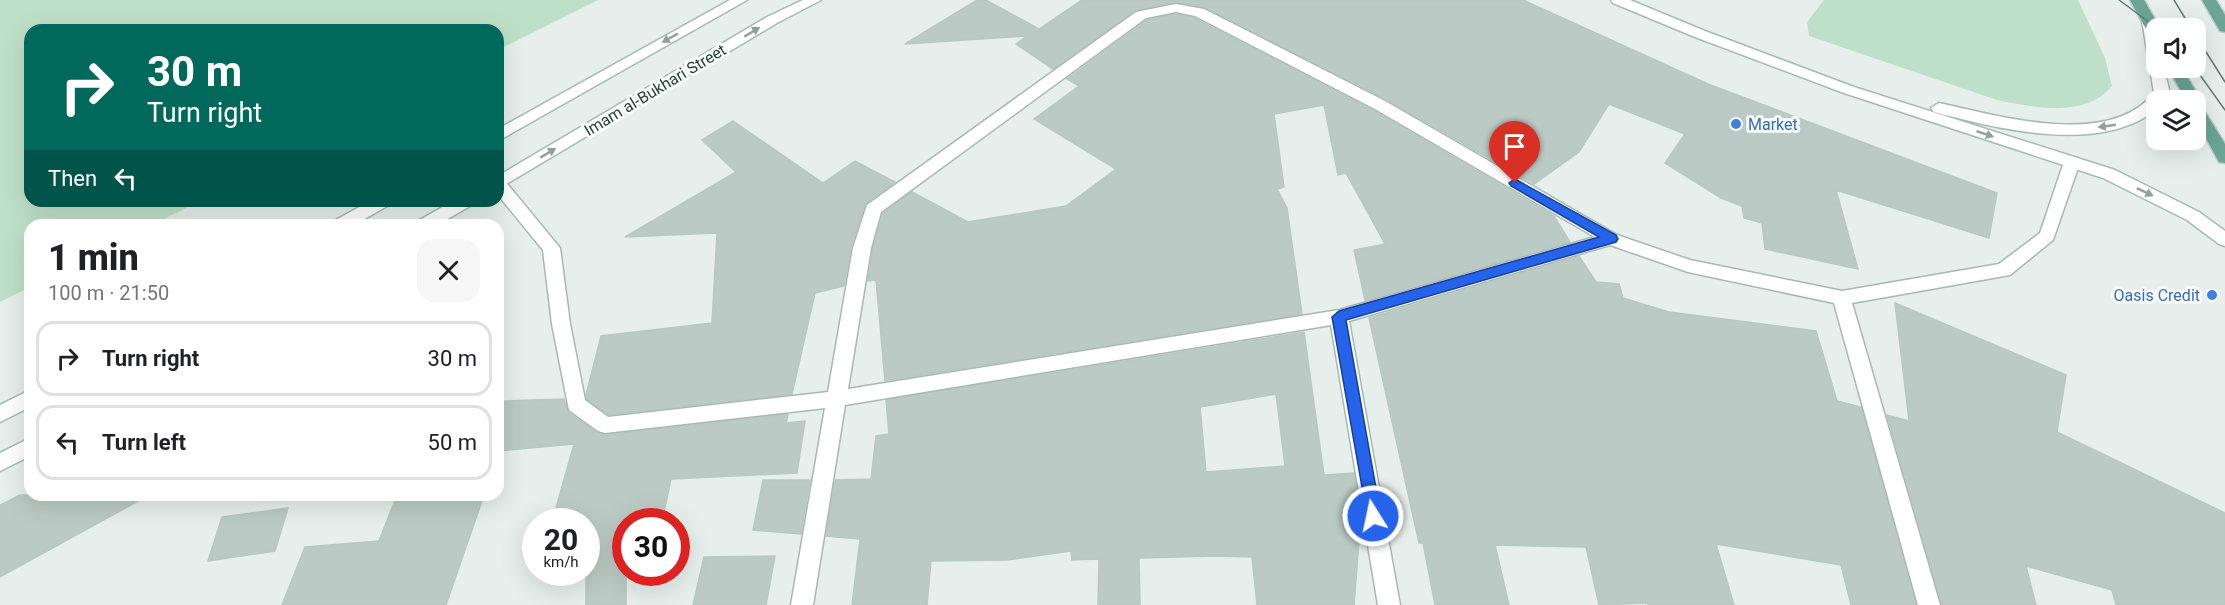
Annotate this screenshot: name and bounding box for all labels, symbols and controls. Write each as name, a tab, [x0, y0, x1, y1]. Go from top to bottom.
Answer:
map controls	[2146, 18, 2206, 150]
button: sound	[2146, 18, 2206, 78]
one-way arrow	[744, 27, 760, 38]
one-way arrow	[661, 33, 678, 43]
street label: Imam al-Bukhari Street	[581, 40, 729, 140]
text: 30 m	[147, 47, 242, 96]
icon: right	[48, 48, 126, 126]
button: layers	[2146, 90, 2206, 150]
text: Turn right	[147, 97, 262, 129]
place label: Market	[1748, 115, 1798, 134]
marker: Market	[1729, 117, 1743, 131]
pin	[1489, 121, 1540, 183]
one-way arrow	[2097, 122, 2116, 131]
one-way arrow	[1976, 129, 1994, 139]
icon: arrive	[1498, 130, 1531, 163]
one-way arrow	[540, 148, 556, 159]
icon: left	[109, 162, 142, 195]
text: Then	[48, 166, 97, 191]
one-way arrow	[2137, 187, 2154, 197]
text: 1 min	[48, 237, 139, 279]
button: close	[417, 239, 480, 302]
text: 100 m · 21:50	[48, 281, 169, 305]
place label: Oasis Credit	[2114, 286, 2200, 305]
marker: Oasis Credit	[2205, 288, 2219, 302]
icon: right	[51, 342, 84, 375]
text: Turn right	[102, 346, 199, 371]
text: 30 m	[428, 346, 477, 371]
icon: left	[51, 426, 84, 459]
text: Turn left	[102, 430, 186, 455]
text: 50 m	[428, 430, 477, 455]
position arrow	[1341, 484, 1405, 548]
speed limit sign: 30	[612, 508, 690, 586]
text: 20	[544, 522, 578, 557]
text: km/h	[543, 553, 579, 571]

